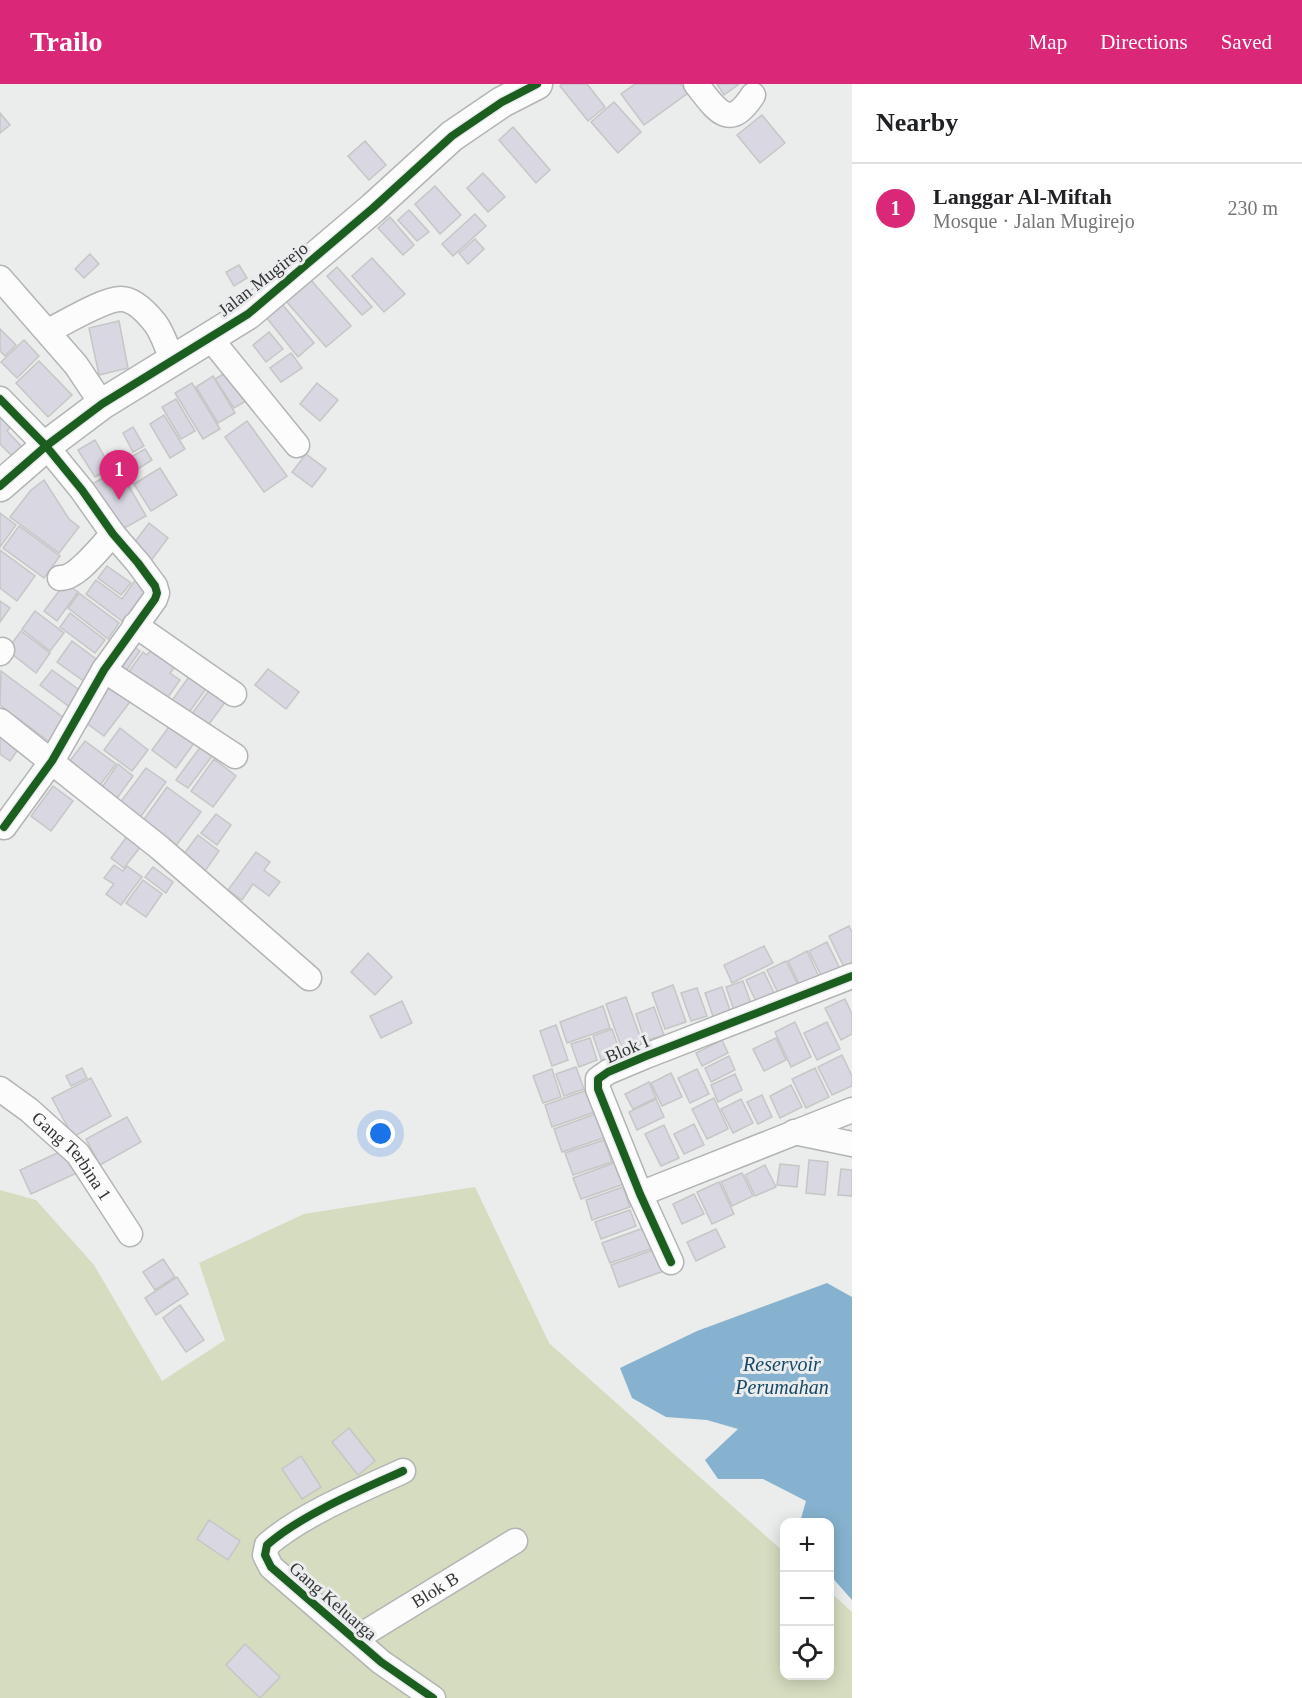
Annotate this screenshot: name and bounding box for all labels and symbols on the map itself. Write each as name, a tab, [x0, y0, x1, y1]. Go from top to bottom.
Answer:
street label: Jalan Mugirejo	[214, 238, 312, 320]
pin: 1	[100, 450, 138, 500]
street label: Blok I	[602, 1031, 652, 1067]
street label: Gang Terbina 1	[28, 1108, 115, 1204]
your location	[366, 1119, 395, 1148]
water label: Reservoir Perumahan	[734, 1353, 829, 1398]
street label: Gang Keluarga	[285, 1558, 381, 1644]
street label: Blok B	[408, 1568, 462, 1612]

